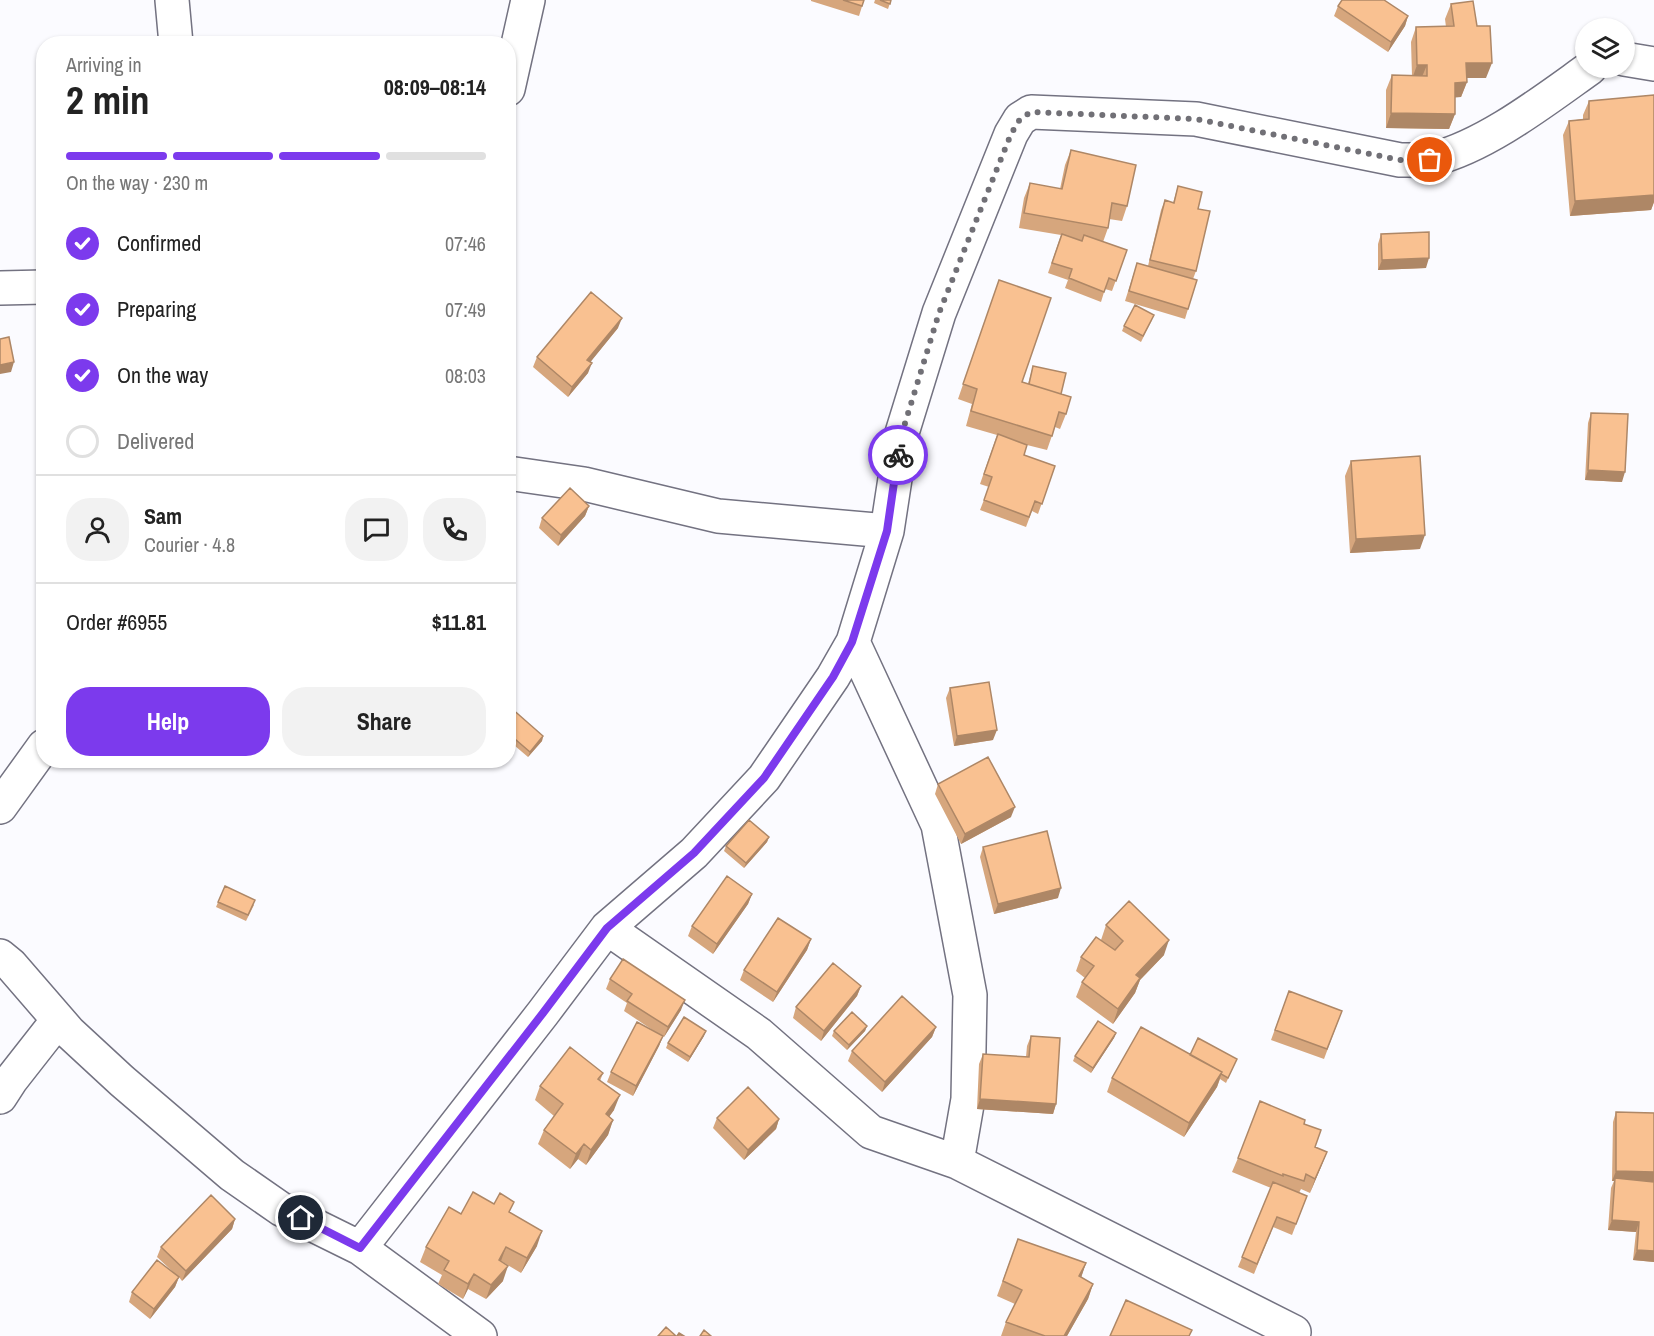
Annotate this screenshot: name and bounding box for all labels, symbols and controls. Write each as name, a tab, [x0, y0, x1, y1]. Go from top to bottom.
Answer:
map controls	[1575, 18, 1635, 78]
button: layers	[1575, 18, 1635, 78]
text: Arriving in	[66, 51, 142, 78]
text: 08:09–08:14	[384, 72, 486, 102]
text: 2 min	[66, 74, 150, 126]
pin	[1404, 134, 1455, 185]
icon: bag	[1413, 143, 1446, 176]
text: On the way · 230 m	[66, 169, 208, 196]
icon: check	[66, 227, 99, 260]
text: Confirmed	[117, 228, 201, 258]
text: 07:46	[445, 230, 486, 257]
icon: check	[66, 293, 99, 326]
text: Preparing	[117, 294, 196, 324]
text: 07:49	[445, 296, 486, 323]
icon: check	[66, 359, 99, 392]
text: On the way	[117, 360, 208, 390]
text: 08:03	[445, 362, 486, 389]
courier	[868, 425, 928, 485]
text: Delivered	[117, 426, 194, 456]
icon: bike	[882, 439, 915, 472]
button: person	[66, 498, 129, 561]
button: chat	[345, 498, 408, 561]
button: phone	[423, 498, 486, 561]
text: Sam	[144, 501, 182, 531]
text: Courier · 4.8	[144, 531, 235, 558]
text: Order #6955	[66, 607, 167, 637]
text: $11.81	[432, 607, 486, 637]
button: Help	[66, 687, 270, 756]
button: Share	[282, 687, 486, 756]
pin	[275, 1192, 326, 1243]
icon: home	[284, 1201, 317, 1234]

